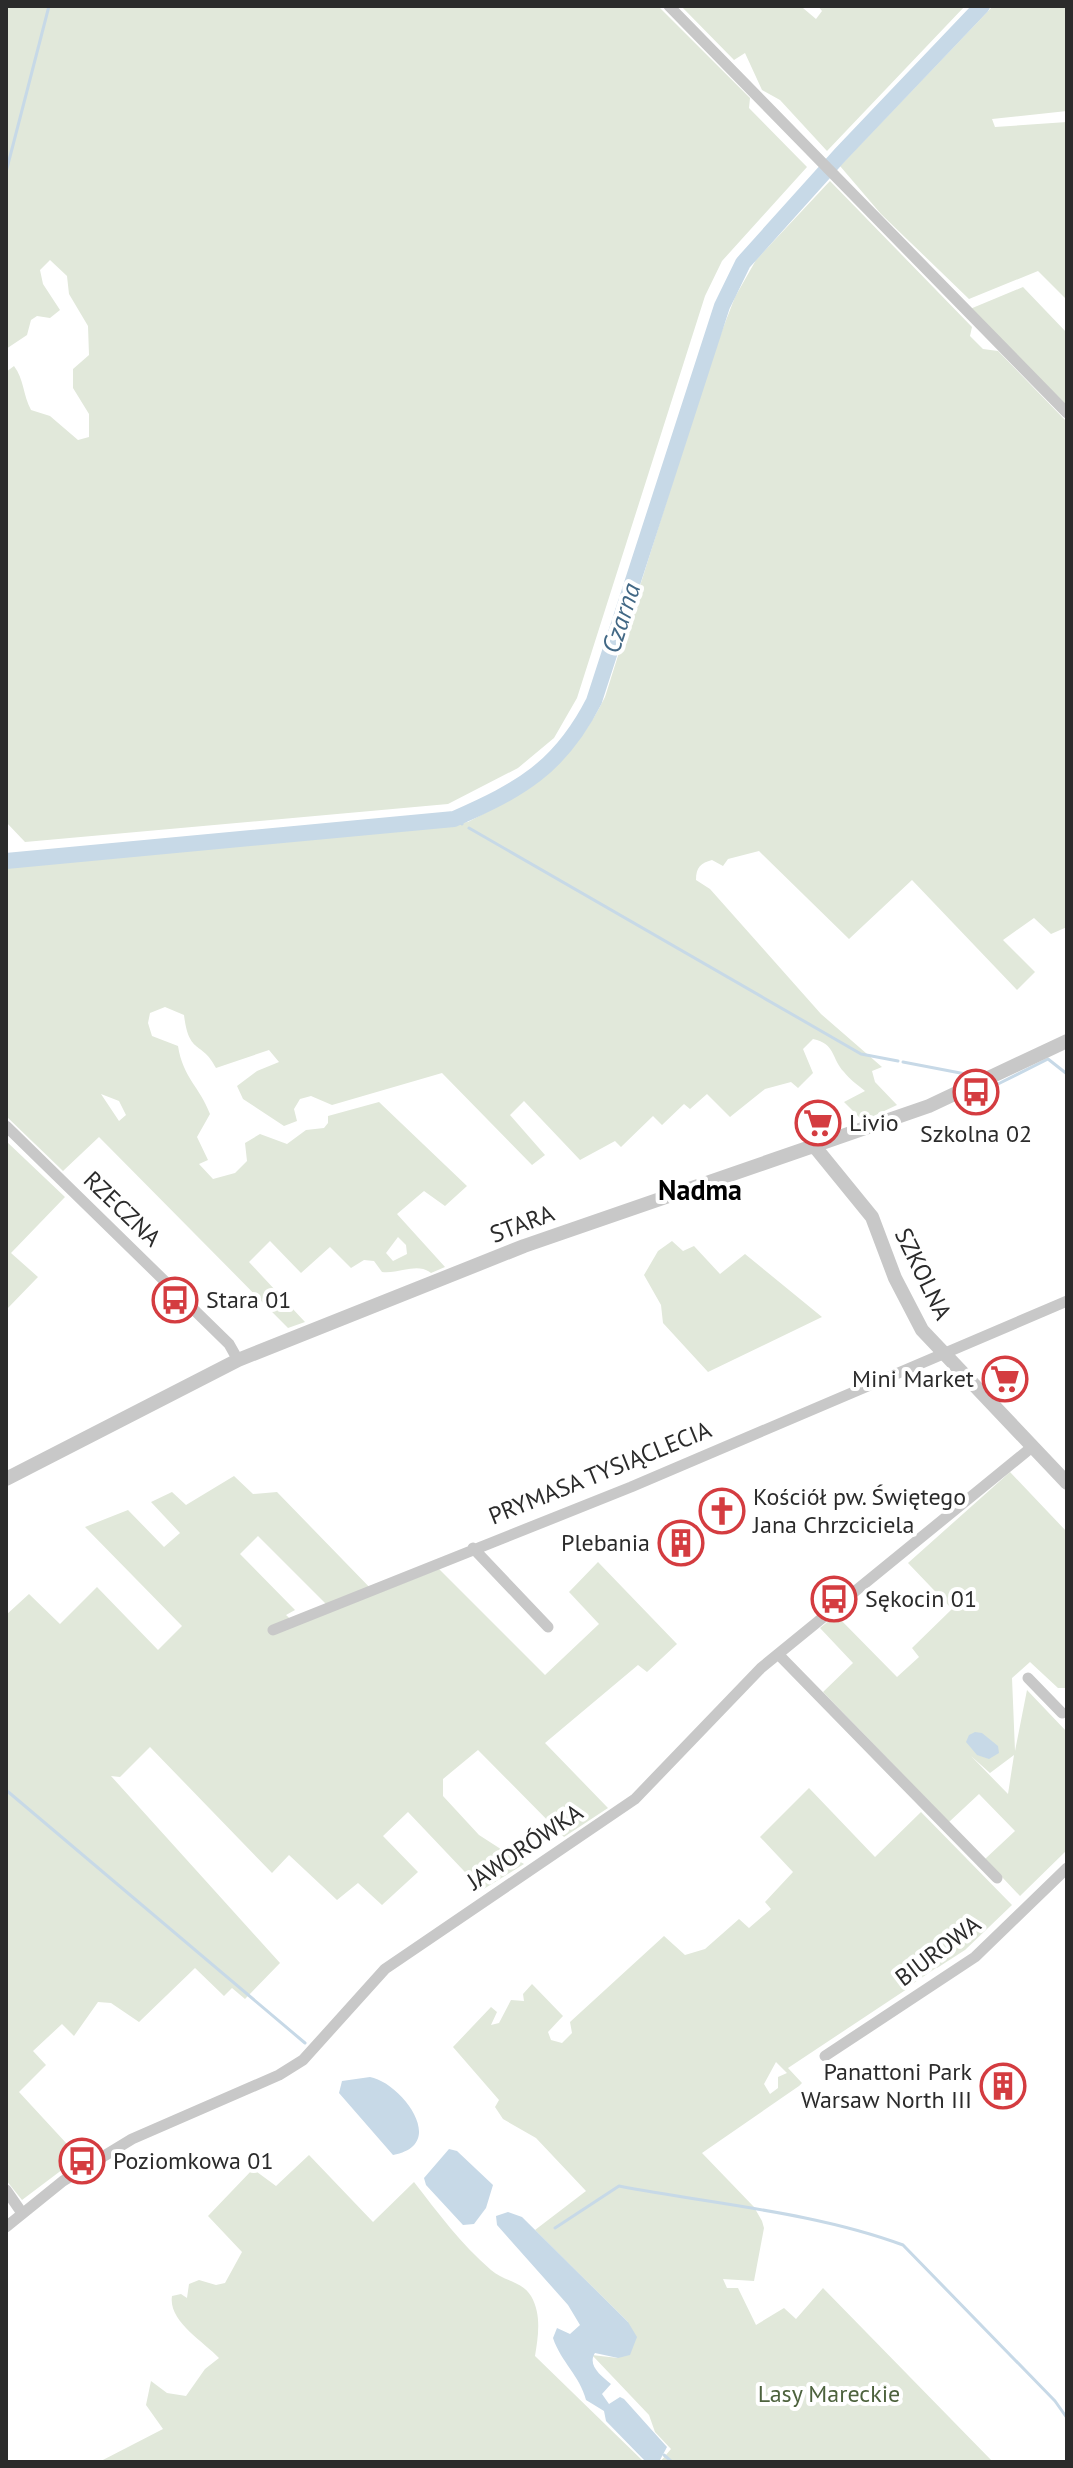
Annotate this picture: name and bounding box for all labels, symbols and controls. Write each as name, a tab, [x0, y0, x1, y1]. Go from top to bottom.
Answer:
water label: Czarna	[594, 578, 647, 657]
bus stop icon: Szkolna 02	[952, 1068, 1000, 1116]
supermarket icon: Livio	[794, 1099, 842, 1147]
place label: Livio	[849, 1107, 899, 1138]
place label: Szkolna 02	[920, 1118, 1032, 1149]
street label: RZECZNA	[77, 1164, 168, 1253]
district label: Nadma	[658, 1171, 742, 1208]
street label: STARA	[485, 1197, 558, 1250]
street label: SZKOLNA	[888, 1223, 959, 1325]
bus stop icon: Stara 01	[151, 1276, 199, 1324]
place label: Stara 01	[206, 1284, 291, 1315]
supermarket icon: Mini Market	[981, 1355, 1029, 1403]
place label: Mini Market	[852, 1363, 974, 1394]
street label: PRYMASA TYSIĄCLECIA	[484, 1414, 716, 1531]
place label: Kościół pw. Świętego Jana Chrzciciela	[752, 1481, 966, 1540]
church icon: Kościół pw. Świętego Jana Chrzciciela	[698, 1487, 746, 1535]
building icon: Plebania	[657, 1519, 705, 1567]
place label: Plebania	[561, 1527, 650, 1558]
bus stop icon: Sękocin 01	[810, 1575, 858, 1623]
place label: Sękocin 01	[865, 1583, 977, 1614]
street label: JAWORÓWKA	[460, 1797, 589, 1897]
street label: BIUROWA	[889, 1908, 987, 1993]
place label: Panattoni Park Warsaw North III	[801, 2056, 972, 2115]
building icon: Panattoni Park Warsaw North III	[979, 2062, 1027, 2110]
bus stop icon: Poziomkowa 01	[58, 2137, 106, 2185]
place label: Poziomkowa 01	[113, 2145, 273, 2176]
park label: Lasy Mareckie	[758, 2378, 900, 2409]

